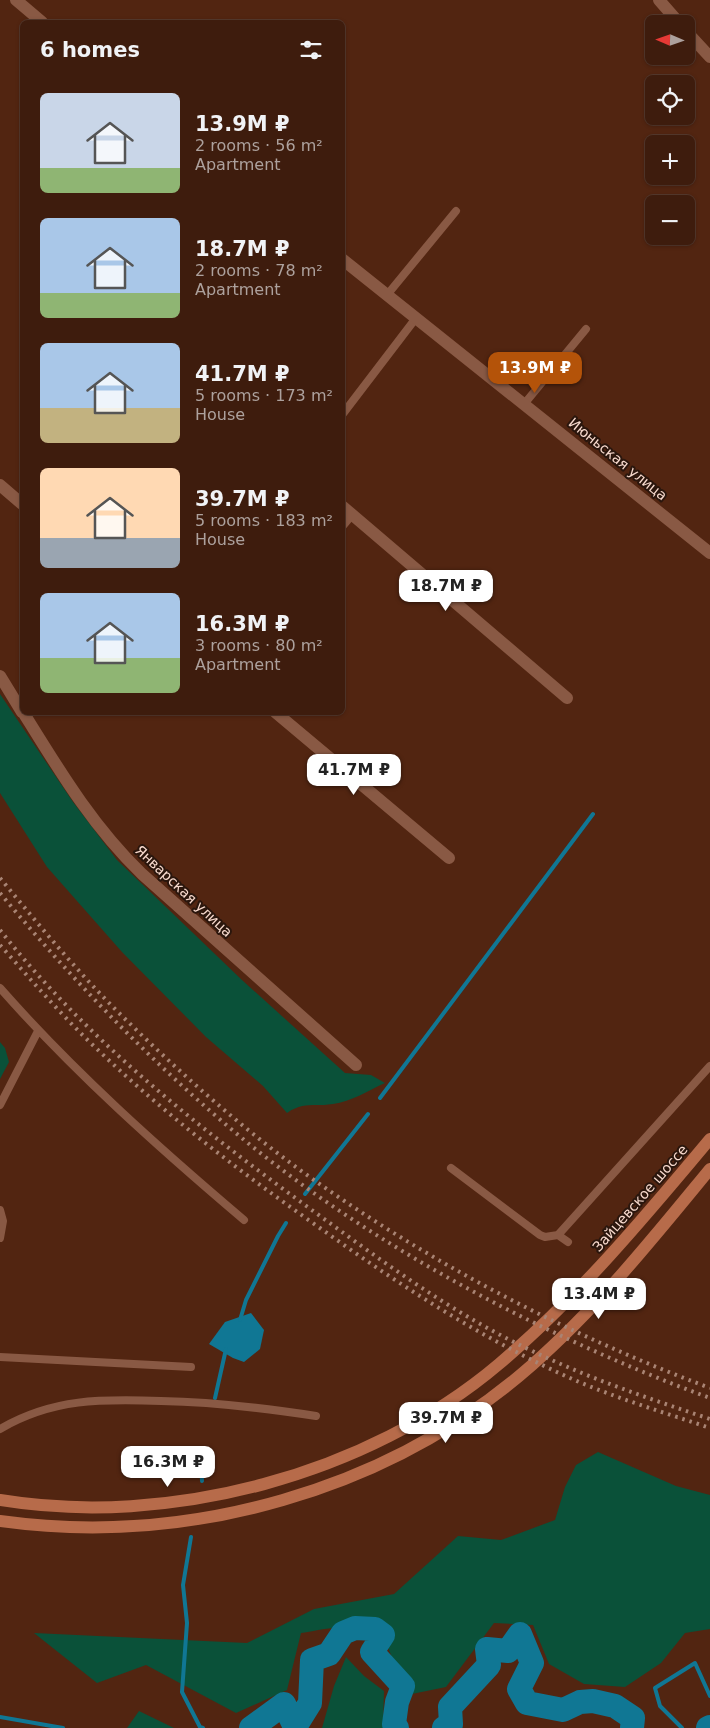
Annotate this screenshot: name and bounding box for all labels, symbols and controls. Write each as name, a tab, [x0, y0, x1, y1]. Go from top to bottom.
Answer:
north arrow	[645, 15, 695, 65]
map controls	[645, 15, 695, 245]
icon: filters	[297, 36, 325, 64]
text: 6 homes	[40, 38, 140, 62]
button: locate	[645, 75, 695, 125]
text: 13.9M ₽	[195, 112, 290, 136]
icon: home	[80, 113, 140, 173]
button: +	[645, 135, 695, 185]
text: 2 rooms · 56 m²	[195, 136, 323, 155]
text: Apartment	[195, 155, 281, 174]
button: −	[645, 195, 695, 245]
text: 18.7M ₽	[195, 237, 290, 261]
icon: home	[80, 238, 140, 298]
text: 2 rooms · 78 m²	[195, 261, 323, 280]
text: Apartment	[195, 280, 281, 299]
pin: 13.9M ₽	[489, 352, 581, 394]
text: 13.9M ₽	[499, 358, 571, 377]
text: 41.7M ₽	[195, 362, 290, 386]
icon: home	[80, 363, 140, 423]
text: 5 rooms · 173 m²	[195, 386, 333, 405]
text: House	[195, 405, 245, 424]
street label: Июньская улица	[566, 414, 670, 504]
text: 39.7M ₽	[195, 487, 290, 511]
icon: home	[80, 488, 140, 548]
text: 5 rooms · 183 m²	[195, 511, 333, 530]
text: House	[195, 530, 245, 549]
pin: 18.7M ₽	[400, 570, 492, 612]
text: 18.7M ₽	[410, 576, 482, 595]
text: 16.3M ₽	[195, 612, 290, 636]
icon: home	[80, 613, 140, 673]
text: 3 rooms · 80 m²	[195, 636, 323, 655]
text: Apartment	[195, 655, 281, 674]
pin: 41.7M ₽	[308, 754, 400, 796]
text: 41.7M ₽	[318, 760, 390, 779]
street label: Январская улица	[132, 842, 236, 940]
street label: Зайцевское шоссе	[589, 1141, 691, 1255]
pin: 13.4M ₽	[553, 1278, 645, 1320]
text: 13.4M ₽	[563, 1284, 635, 1303]
pin: 39.7M ₽	[400, 1402, 492, 1444]
text: 39.7M ₽	[410, 1408, 482, 1427]
pin: 16.3M ₽	[122, 1446, 214, 1488]
text: 16.3M ₽	[132, 1452, 204, 1471]

